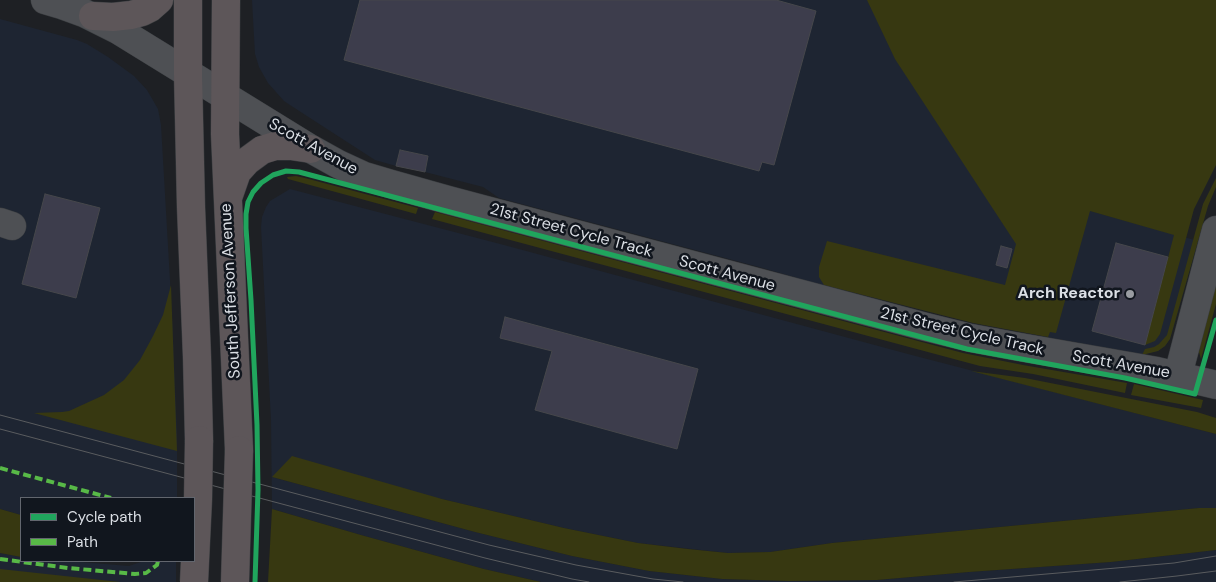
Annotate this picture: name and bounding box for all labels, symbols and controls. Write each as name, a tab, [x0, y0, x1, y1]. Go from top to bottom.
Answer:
street label: Scott Avenue	[265, 115, 361, 179]
street label: 21st Street Cycle Track	[488, 200, 654, 262]
street label: South Jefferson Avenue	[217, 203, 245, 379]
street label: Scott Avenue	[677, 252, 777, 296]
place label: Arch Reactor	[1018, 284, 1120, 304]
marker: Arch Reactor	[1124, 288, 1136, 300]
street label: 21st Street Cycle Track	[878, 304, 1046, 360]
street label: Scott Avenue	[1071, 347, 1171, 383]
legend	[20, 497, 195, 562]
text: Cycle path	[67, 507, 142, 527]
text: Path	[67, 532, 98, 552]

